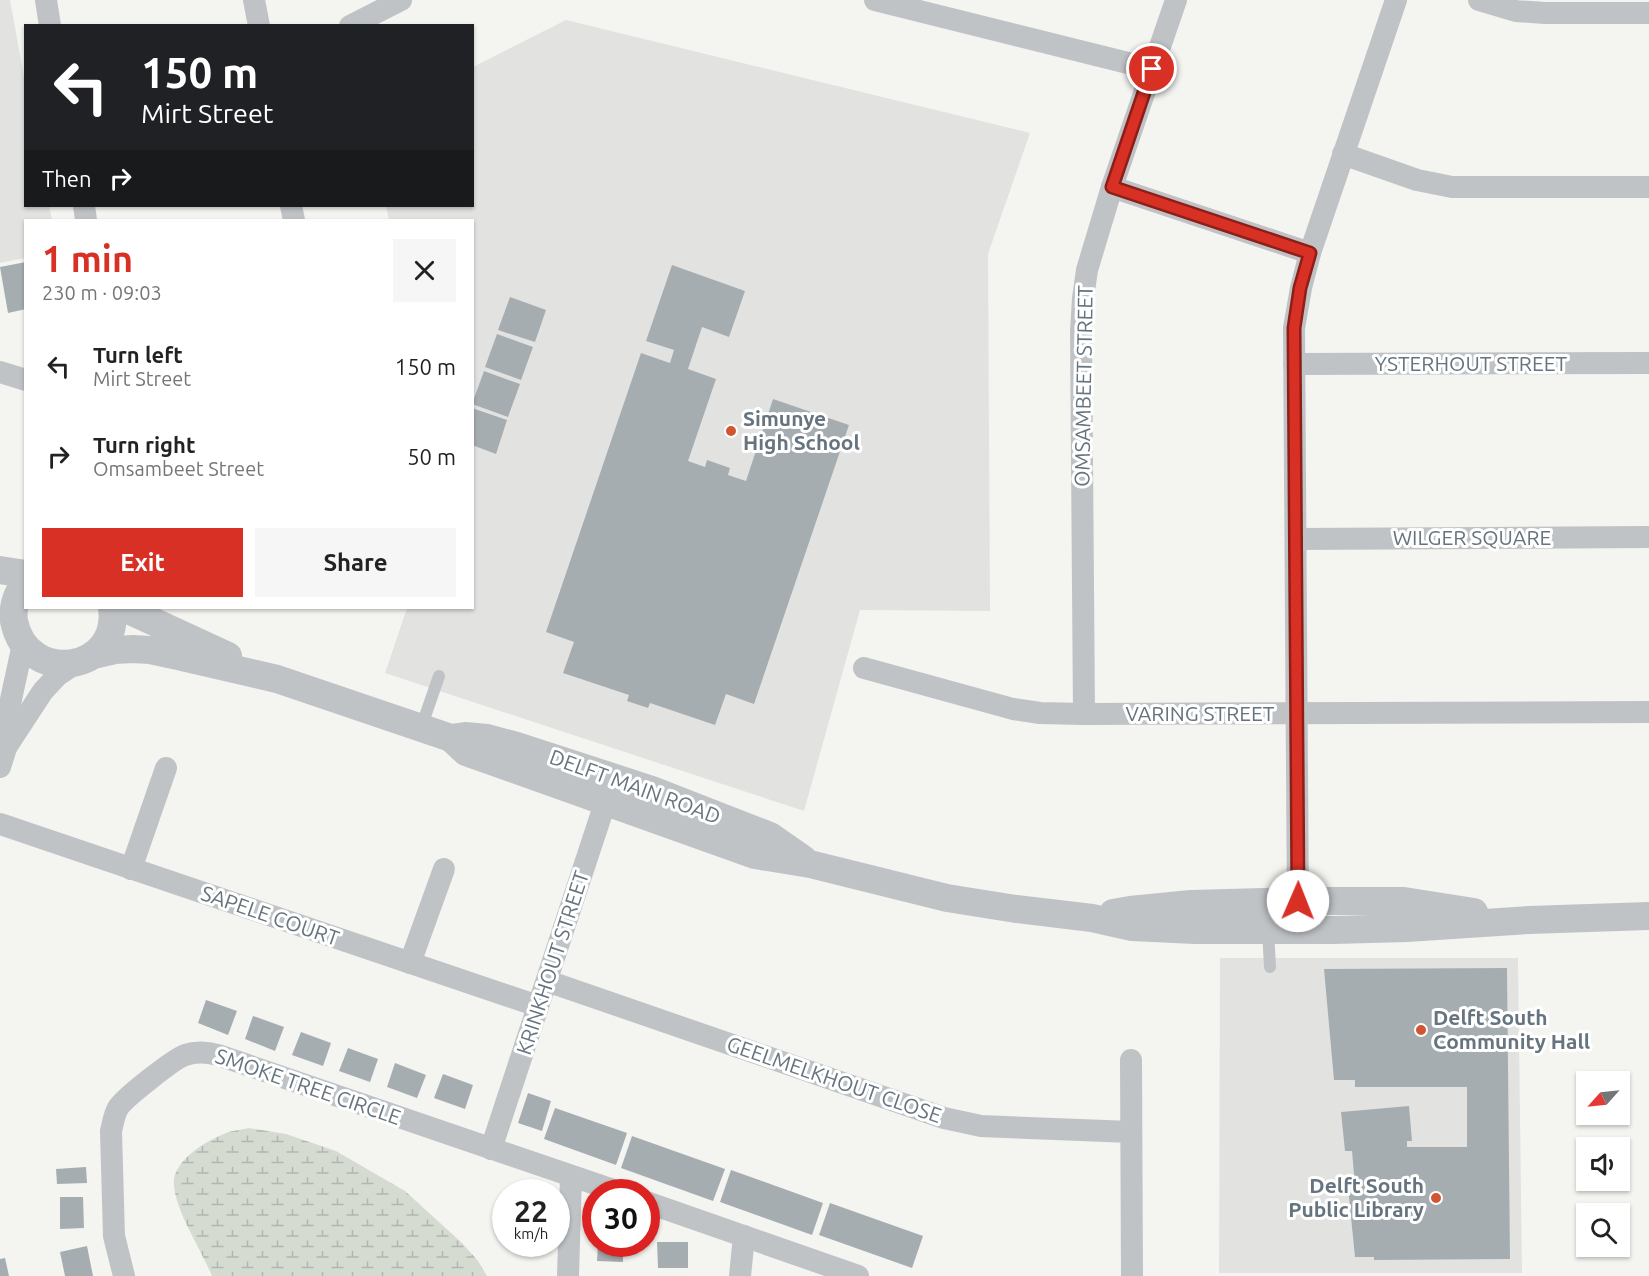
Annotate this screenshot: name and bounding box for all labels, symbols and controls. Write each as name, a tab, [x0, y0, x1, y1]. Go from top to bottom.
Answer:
pin	[1126, 43, 1177, 94]
icon: left	[42, 48, 120, 126]
text: 150 m	[141, 49, 258, 96]
icon: arrive	[1135, 52, 1168, 85]
text: Mirt Street	[141, 98, 273, 128]
icon: right	[104, 162, 137, 195]
text: Then	[42, 166, 92, 191]
text: 1 min	[42, 238, 133, 279]
button: close	[393, 239, 456, 302]
text: 230 m · 09:03	[42, 281, 162, 304]
street label: OMSAMBEET STREET	[1069, 285, 1097, 487]
text: Turn left	[93, 342, 183, 367]
icon: left	[42, 350, 75, 383]
street label: YSTERHOUT STREET	[1375, 351, 1568, 375]
text: 150 m	[395, 354, 456, 379]
text: Mirt Street	[93, 367, 191, 390]
place label: Simunye High School	[743, 406, 860, 454]
marker: Simunye High School	[724, 424, 738, 438]
text: Turn right	[93, 432, 195, 457]
icon: right	[42, 440, 75, 473]
text: 50 m	[407, 444, 456, 469]
text: Omsambeet Street	[93, 457, 264, 480]
street label: WILGER SQUARE	[1393, 525, 1551, 549]
button: Exit	[42, 528, 243, 597]
button: Share	[255, 528, 456, 597]
street label: VARING STREET	[1125, 701, 1275, 725]
street label: DELFT MAIN ROAD	[547, 744, 724, 828]
street label: KRINKHOUT STREET	[511, 867, 593, 1058]
position arrow	[1266, 869, 1330, 933]
street label: SAPELE COURT	[198, 880, 343, 950]
place label: Delft South Community Hall	[1433, 1005, 1590, 1053]
marker: Delft South Community Hall	[1414, 1023, 1428, 1037]
street label: GEELMELKHOUT CLOSE	[724, 1031, 945, 1127]
street label: SMOKE TREE CIRCLE	[212, 1043, 404, 1129]
north arrow	[1576, 1071, 1630, 1125]
map controls	[1576, 1071, 1630, 1257]
button: sound	[1576, 1137, 1630, 1191]
place label: Delft South Public Library	[1288, 1173, 1424, 1221]
speed limit sign: 30	[582, 1179, 660, 1257]
marker: Delft South Public Library	[1429, 1191, 1443, 1205]
text: 22	[514, 1194, 548, 1228]
button: search	[1576, 1203, 1630, 1257]
text: km/h	[514, 1225, 548, 1242]

